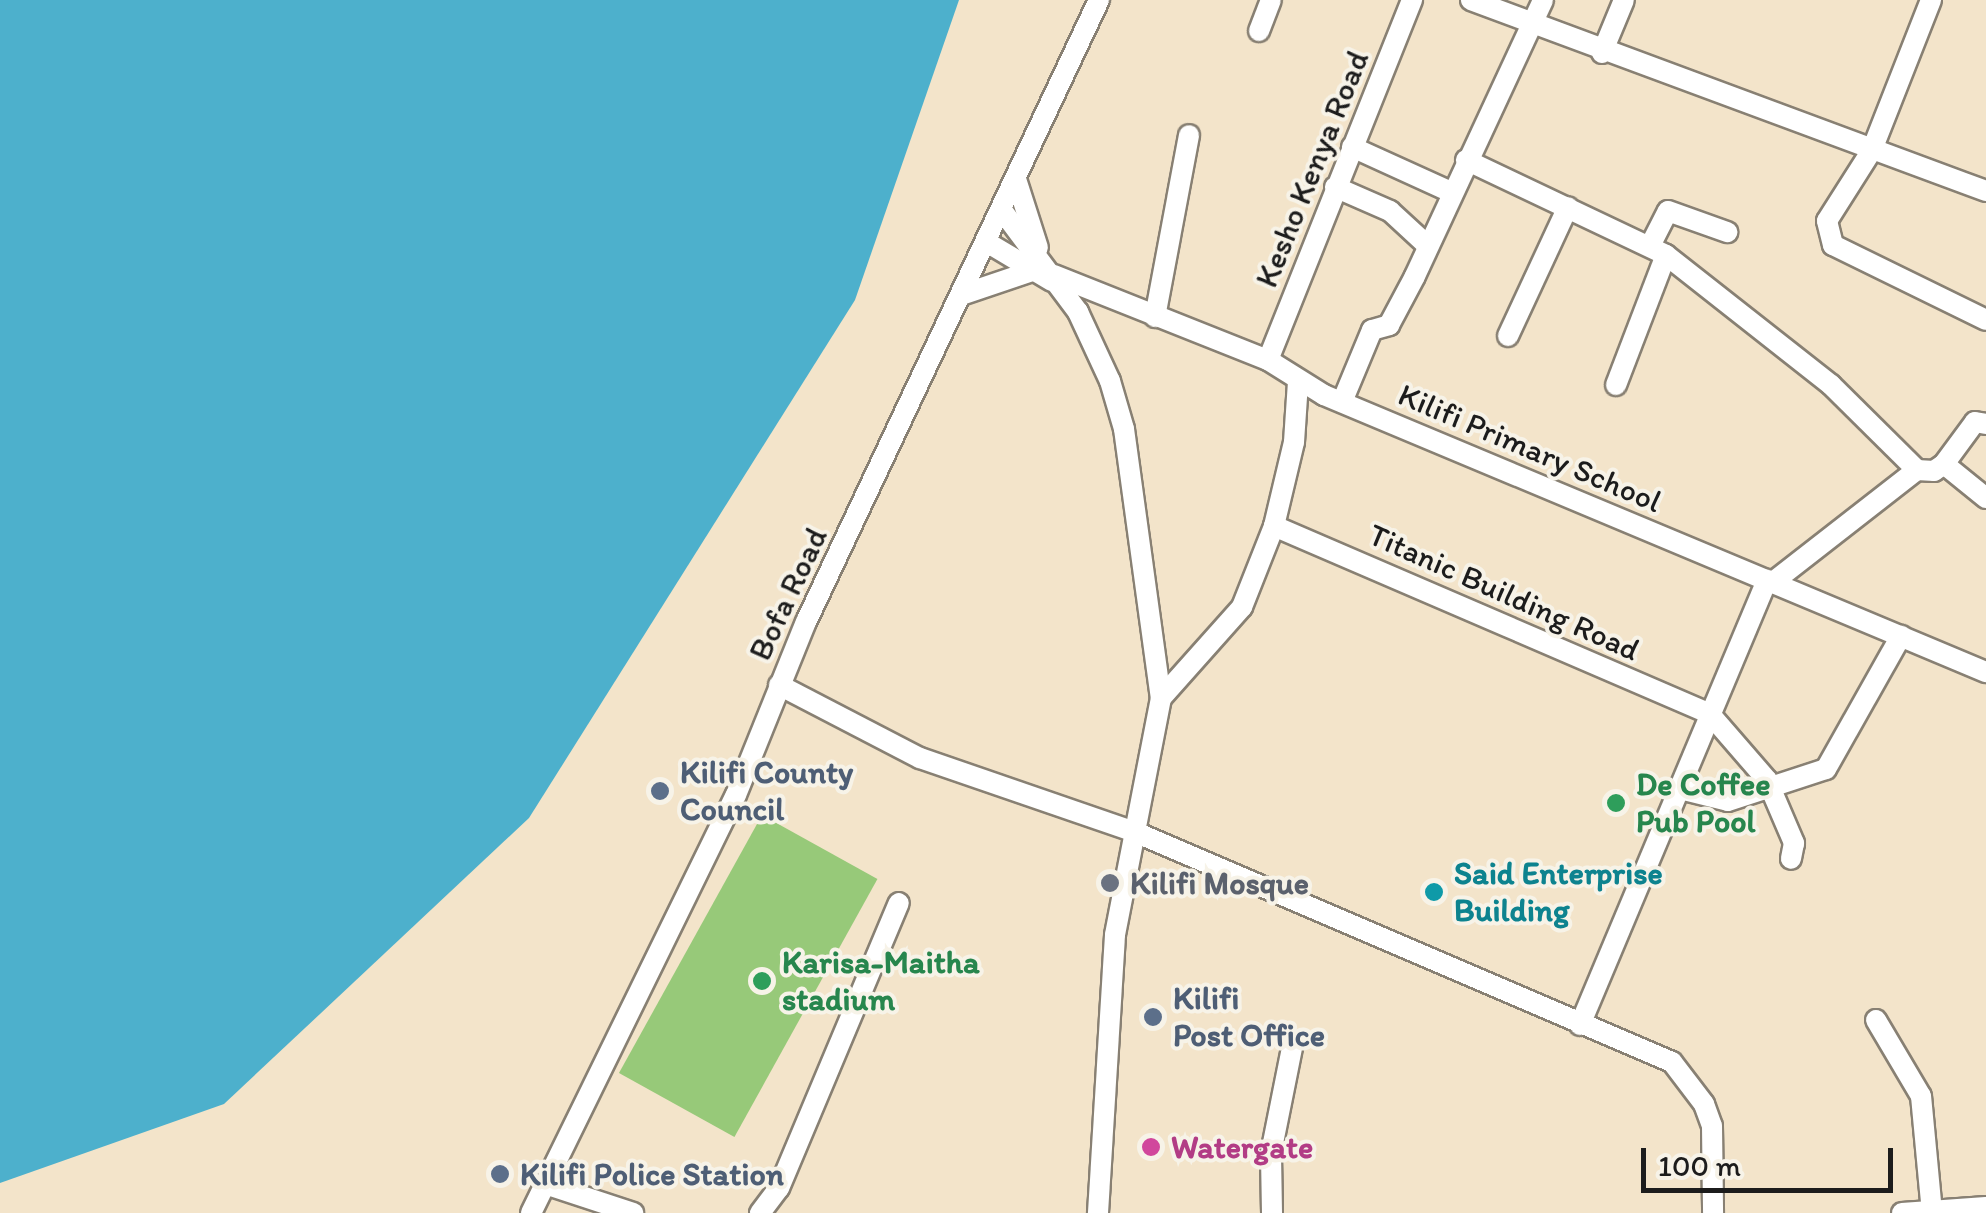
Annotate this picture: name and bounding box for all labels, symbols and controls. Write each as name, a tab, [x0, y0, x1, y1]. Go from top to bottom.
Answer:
street label: Kesho Kenya Road	[1247, 46, 1377, 292]
street label: Kilifi Primary School	[1394, 376, 1666, 520]
street label: Titanic Building Road	[1362, 515, 1646, 669]
street label: Bofa Road	[741, 522, 835, 666]
place label: Kilifi County Council	[680, 754, 853, 829]
place label: De Coffee Pub Pool	[1636, 766, 1771, 841]
marker: Kilifi County Council	[649, 780, 671, 802]
marker: De Coffee Pub Pool	[1605, 792, 1627, 814]
place label: Said Enterprise Building	[1454, 855, 1664, 930]
place label: Kilifi Mosque	[1130, 864, 1308, 902]
marker: Kilifi Mosque	[1099, 872, 1121, 894]
marker: Said Enterprise Building	[1423, 881, 1445, 903]
place label: Karisa-Maitha stadium	[782, 944, 980, 1019]
marker: Karisa-Maitha stadium	[751, 970, 773, 992]
place label: Kilifi Post Office	[1173, 980, 1325, 1055]
marker: Kilifi Post Office	[1142, 1006, 1164, 1028]
place label: Watergate	[1171, 1128, 1313, 1166]
scale bar	[1646, 1128, 1898, 1190]
marker: Watergate	[1140, 1136, 1162, 1158]
text: 100 m	[1658, 1147, 1741, 1184]
place label: Kilifi Police Station	[520, 1155, 783, 1193]
marker: Kilifi Police Station	[489, 1163, 511, 1185]

